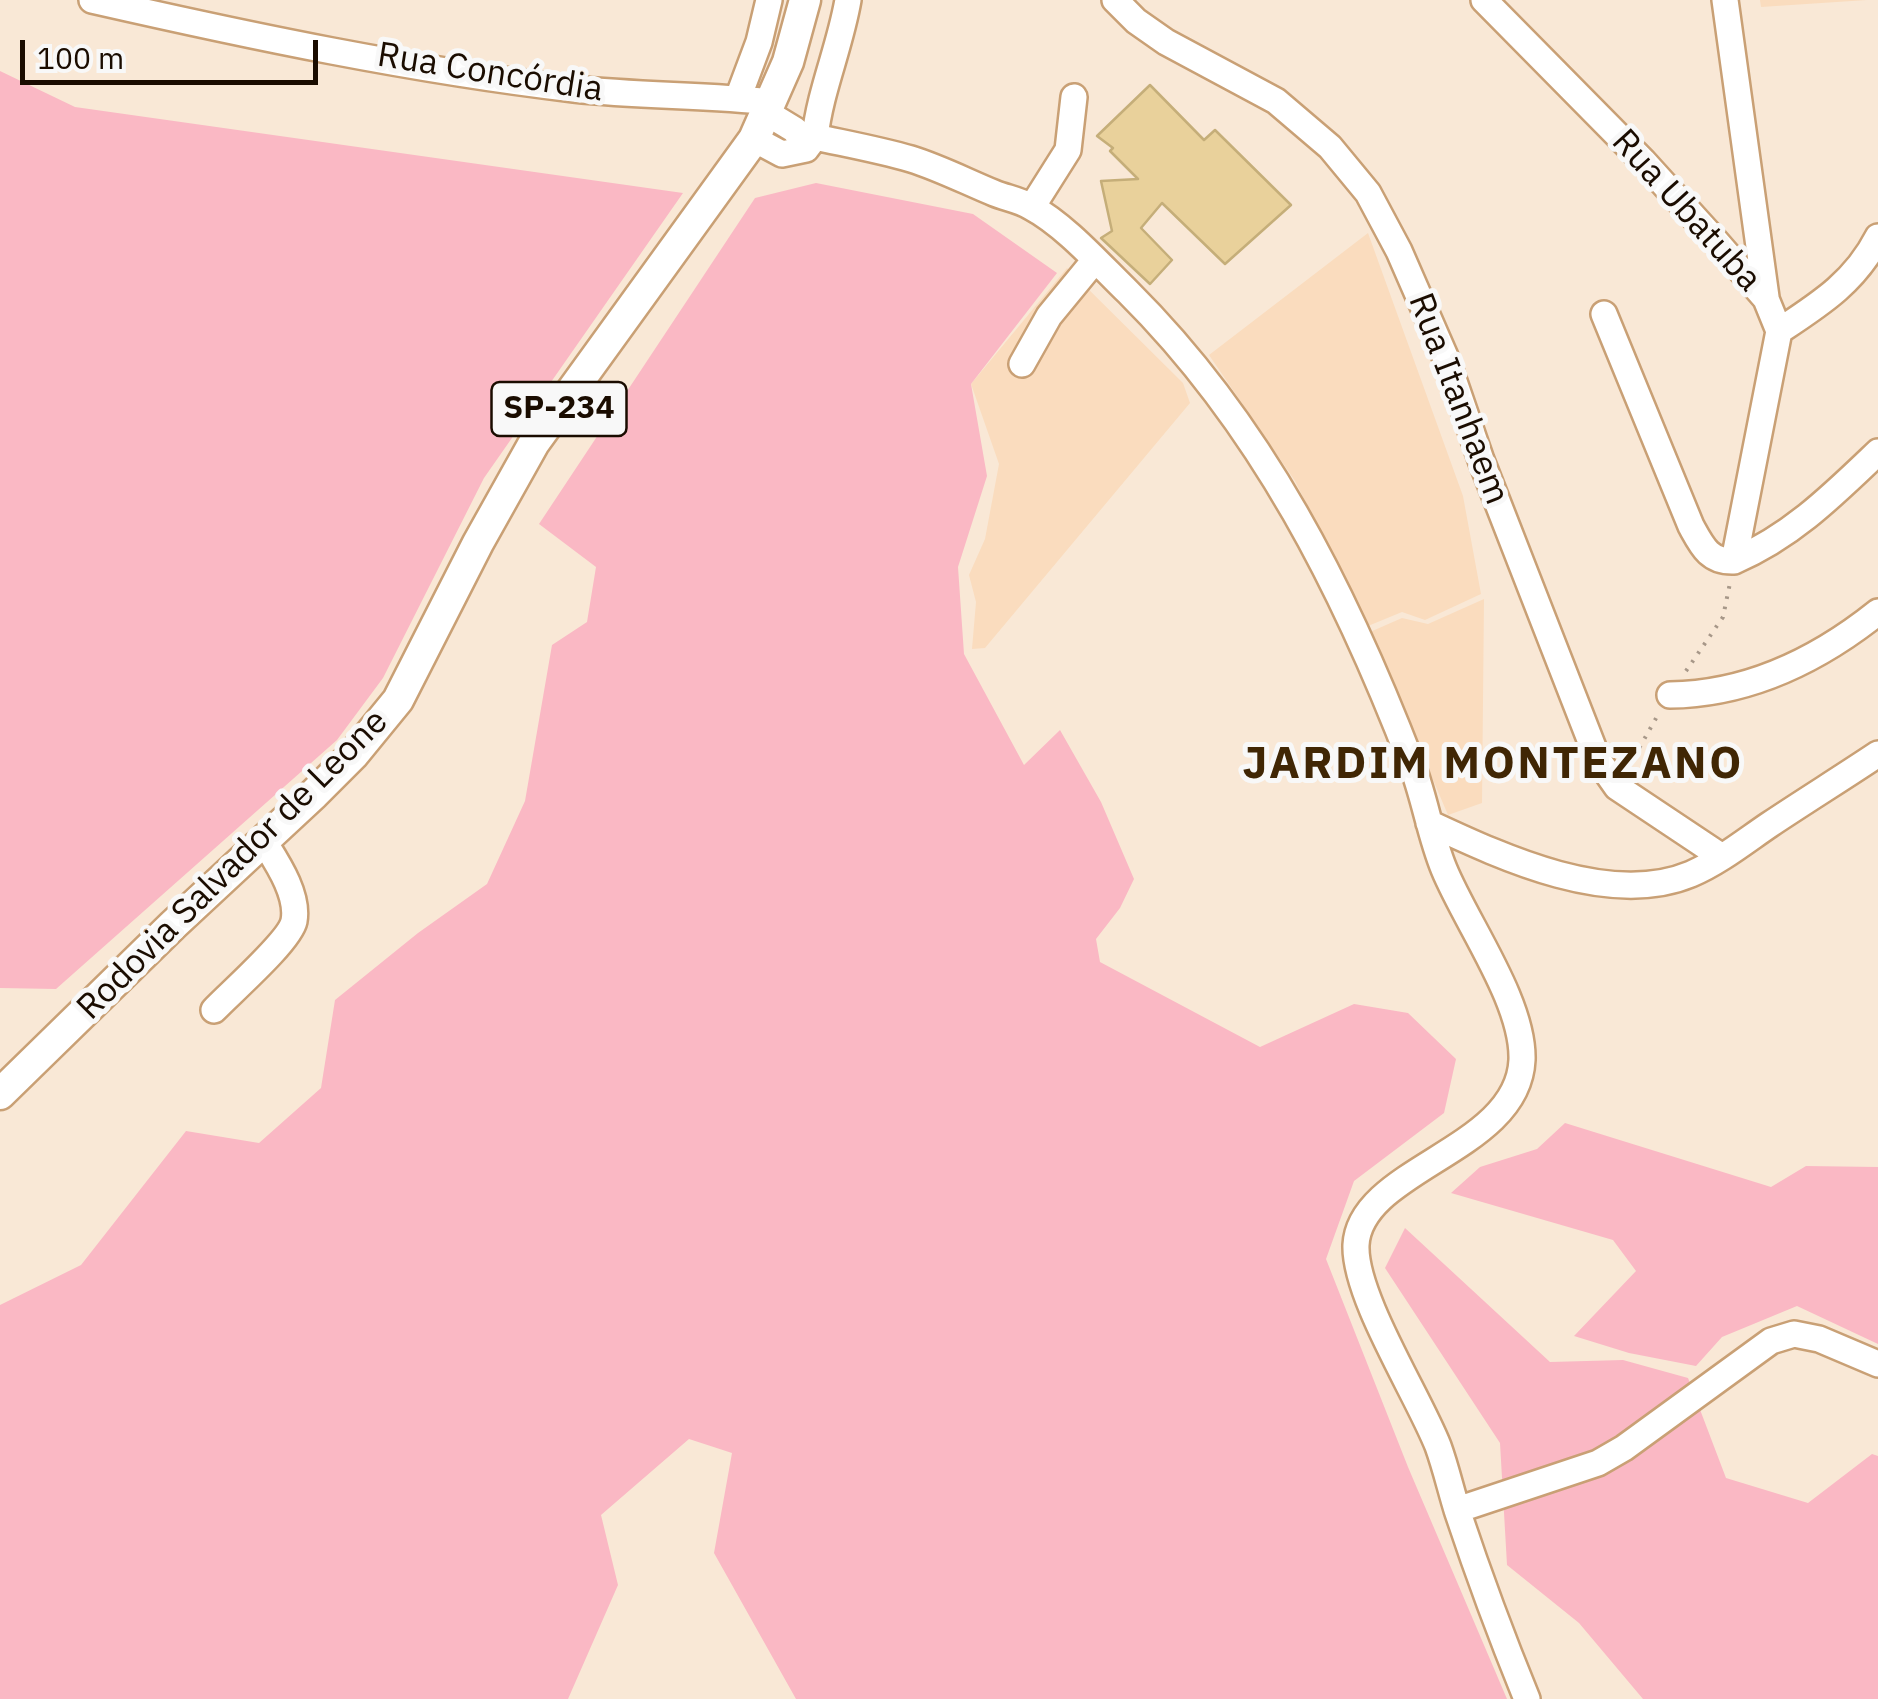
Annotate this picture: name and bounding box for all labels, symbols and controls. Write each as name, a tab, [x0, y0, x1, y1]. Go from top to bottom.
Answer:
scale bar	[25, 20, 322, 82]
street label: Rua Concórdia	[374, 34, 606, 112]
text: 100 m	[37, 38, 124, 77]
street label: Rua Ubatuba	[1602, 121, 1770, 301]
street label: Rua Itanhaem	[1399, 288, 1517, 510]
road number: SP-234	[492, 382, 626, 436]
street label: Rodovia Salvador de Leone	[69, 701, 397, 1029]
district label: JARDIM MONTEZANO	[1242, 738, 1744, 792]

